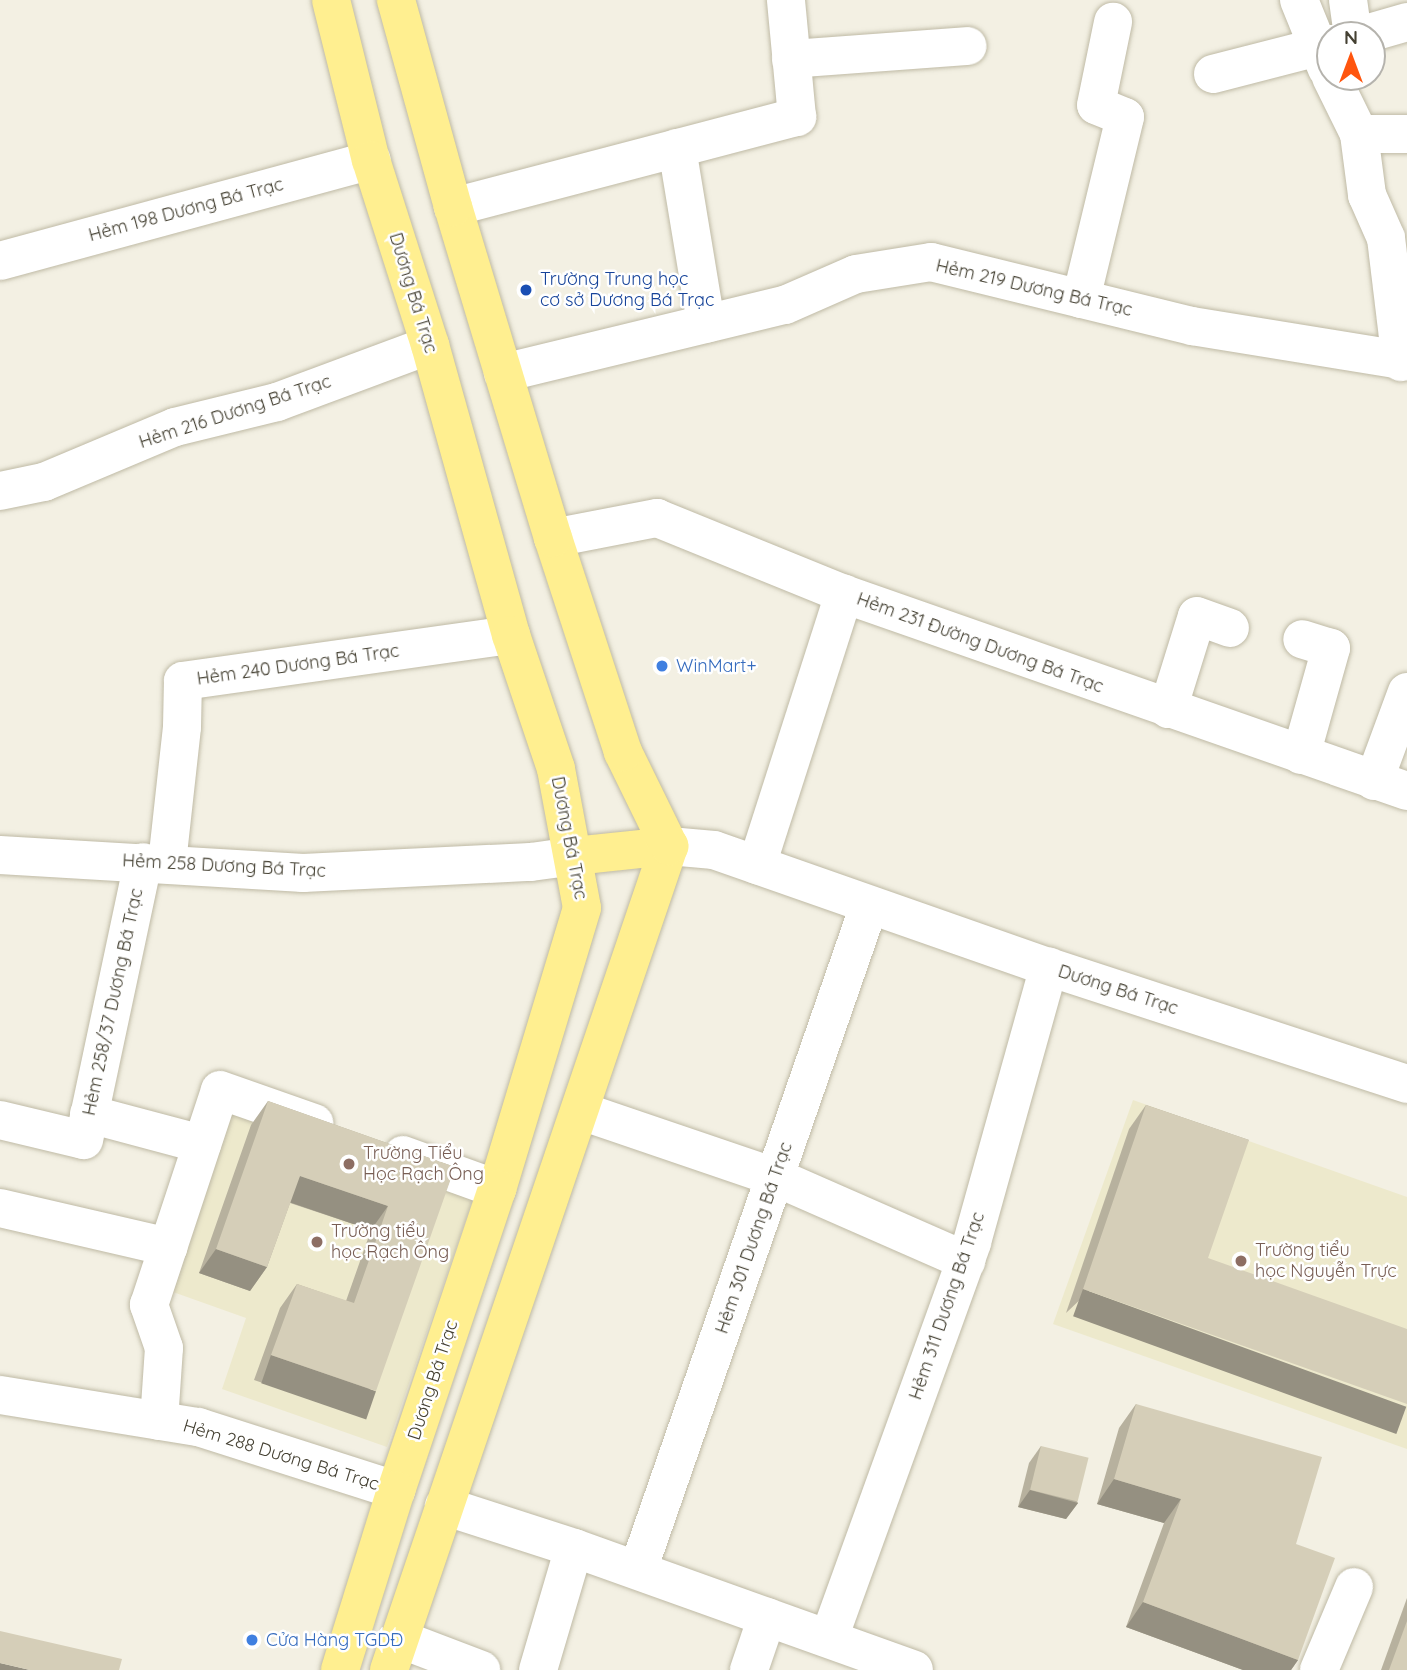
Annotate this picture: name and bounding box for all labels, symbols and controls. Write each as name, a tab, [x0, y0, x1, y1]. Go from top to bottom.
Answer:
north arrow	[1316, 21, 1386, 91]
text: N	[1344, 25, 1358, 49]
street label: Hẻm 198 Dương Bá Trạc	[86, 174, 286, 246]
street label: Dương Bá Trạc	[384, 230, 442, 356]
street label: Hẻm 219 Dương Bá Trạc	[934, 255, 1134, 321]
place label: Trường Trung học cơ sở Dương Bá Trạc	[540, 269, 714, 312]
marker: Trường Trung học cơ sở Dương Bá Trạc	[518, 282, 534, 298]
street label: Hẻm 216 Dương Bá Trạc	[136, 371, 334, 453]
street label: Hẻm 231 Đường Dương Bá Trạc	[854, 588, 1106, 698]
street label: Hẻm 240 Dương Bá Trạc	[195, 640, 401, 690]
place label: WinMart+	[676, 655, 757, 677]
marker: WinMart+	[654, 658, 670, 674]
street label: Dương Bá Trạc	[546, 775, 592, 901]
street label: Hẻm 258 Dương Bá Trạc	[122, 850, 326, 882]
street label: Hẻm 258/37 Dương Bá Trạc	[78, 886, 148, 1118]
street label: Dương Bá Trạc	[1055, 960, 1181, 1020]
street label: Hẻm 301 Dương Bá Trạc	[711, 1139, 797, 1337]
place label: Trường Tiểu Học Rạch Ông	[363, 1143, 484, 1186]
marker: Trường Tiểu Học Rạch Ông	[341, 1156, 357, 1172]
street label: Hẻm 311 Dương Bá Trạc	[905, 1209, 989, 1403]
place label: Trường tiểu học Rạch Ông	[331, 1221, 449, 1264]
marker: Trường tiểu học Rạch Ông	[309, 1234, 325, 1250]
place label: Trường tiểu học Nguyễn Trực	[1255, 1240, 1397, 1282]
marker: Trường tiểu học Nguyễn Trực	[1233, 1253, 1249, 1269]
street label: Dương Bá Trạc	[403, 1317, 463, 1443]
street label: Hẻm 288 Dương Bá Trạc	[180, 1415, 382, 1495]
place label: Cửa Hàng TGDĐ	[266, 1629, 403, 1651]
marker: Cửa Hàng TGDĐ	[244, 1632, 260, 1648]

